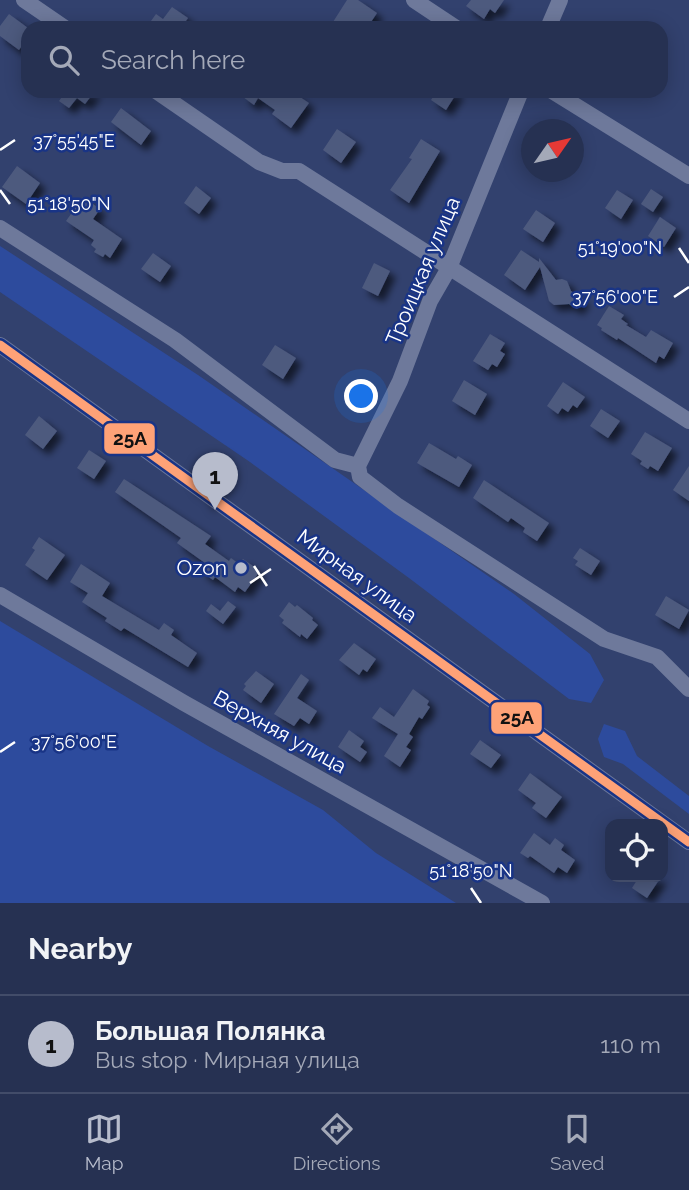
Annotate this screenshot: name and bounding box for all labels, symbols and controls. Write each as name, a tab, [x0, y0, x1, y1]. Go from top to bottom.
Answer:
search box	[21, 21, 668, 98]
icon: search	[45, 41, 83, 79]
text: Search here	[101, 45, 245, 75]
north arrow	[521, 119, 584, 182]
text: 37°55'45"E	[33, 130, 115, 151]
text: 51°18'50"N	[27, 193, 111, 214]
street label: Троицкая улица	[380, 193, 465, 349]
text: 51°19'00"N	[578, 237, 662, 258]
text: 37°56'00"E	[572, 286, 658, 307]
your location	[344, 379, 378, 413]
line badge: 25А	[103, 422, 156, 455]
text: 25А	[113, 427, 147, 449]
pin: 1	[192, 452, 238, 510]
street label: Мирная улица	[292, 524, 422, 628]
place label: Ozon	[176, 555, 227, 580]
marker: Ozon	[233, 560, 249, 576]
street label: Верхняя улица	[209, 685, 351, 778]
line badge: 25А	[490, 701, 543, 735]
text: 25А	[500, 706, 534, 728]
text: 37°56'00"E	[31, 731, 117, 752]
map controls	[605, 819, 668, 882]
button: locate	[605, 819, 668, 882]
text: 51°18'50"N	[429, 860, 513, 881]
text: Nearby	[28, 931, 132, 966]
text: Большая Полянка	[95, 1016, 325, 1046]
text: 1	[45, 1031, 57, 1058]
text: 110 m	[600, 1031, 661, 1058]
text: Bus stop · Мирная улица	[95, 1046, 360, 1073]
tab: Map	[85, 1110, 123, 1174]
tab: Directions	[293, 1110, 381, 1174]
tab: Saved	[550, 1110, 604, 1174]

